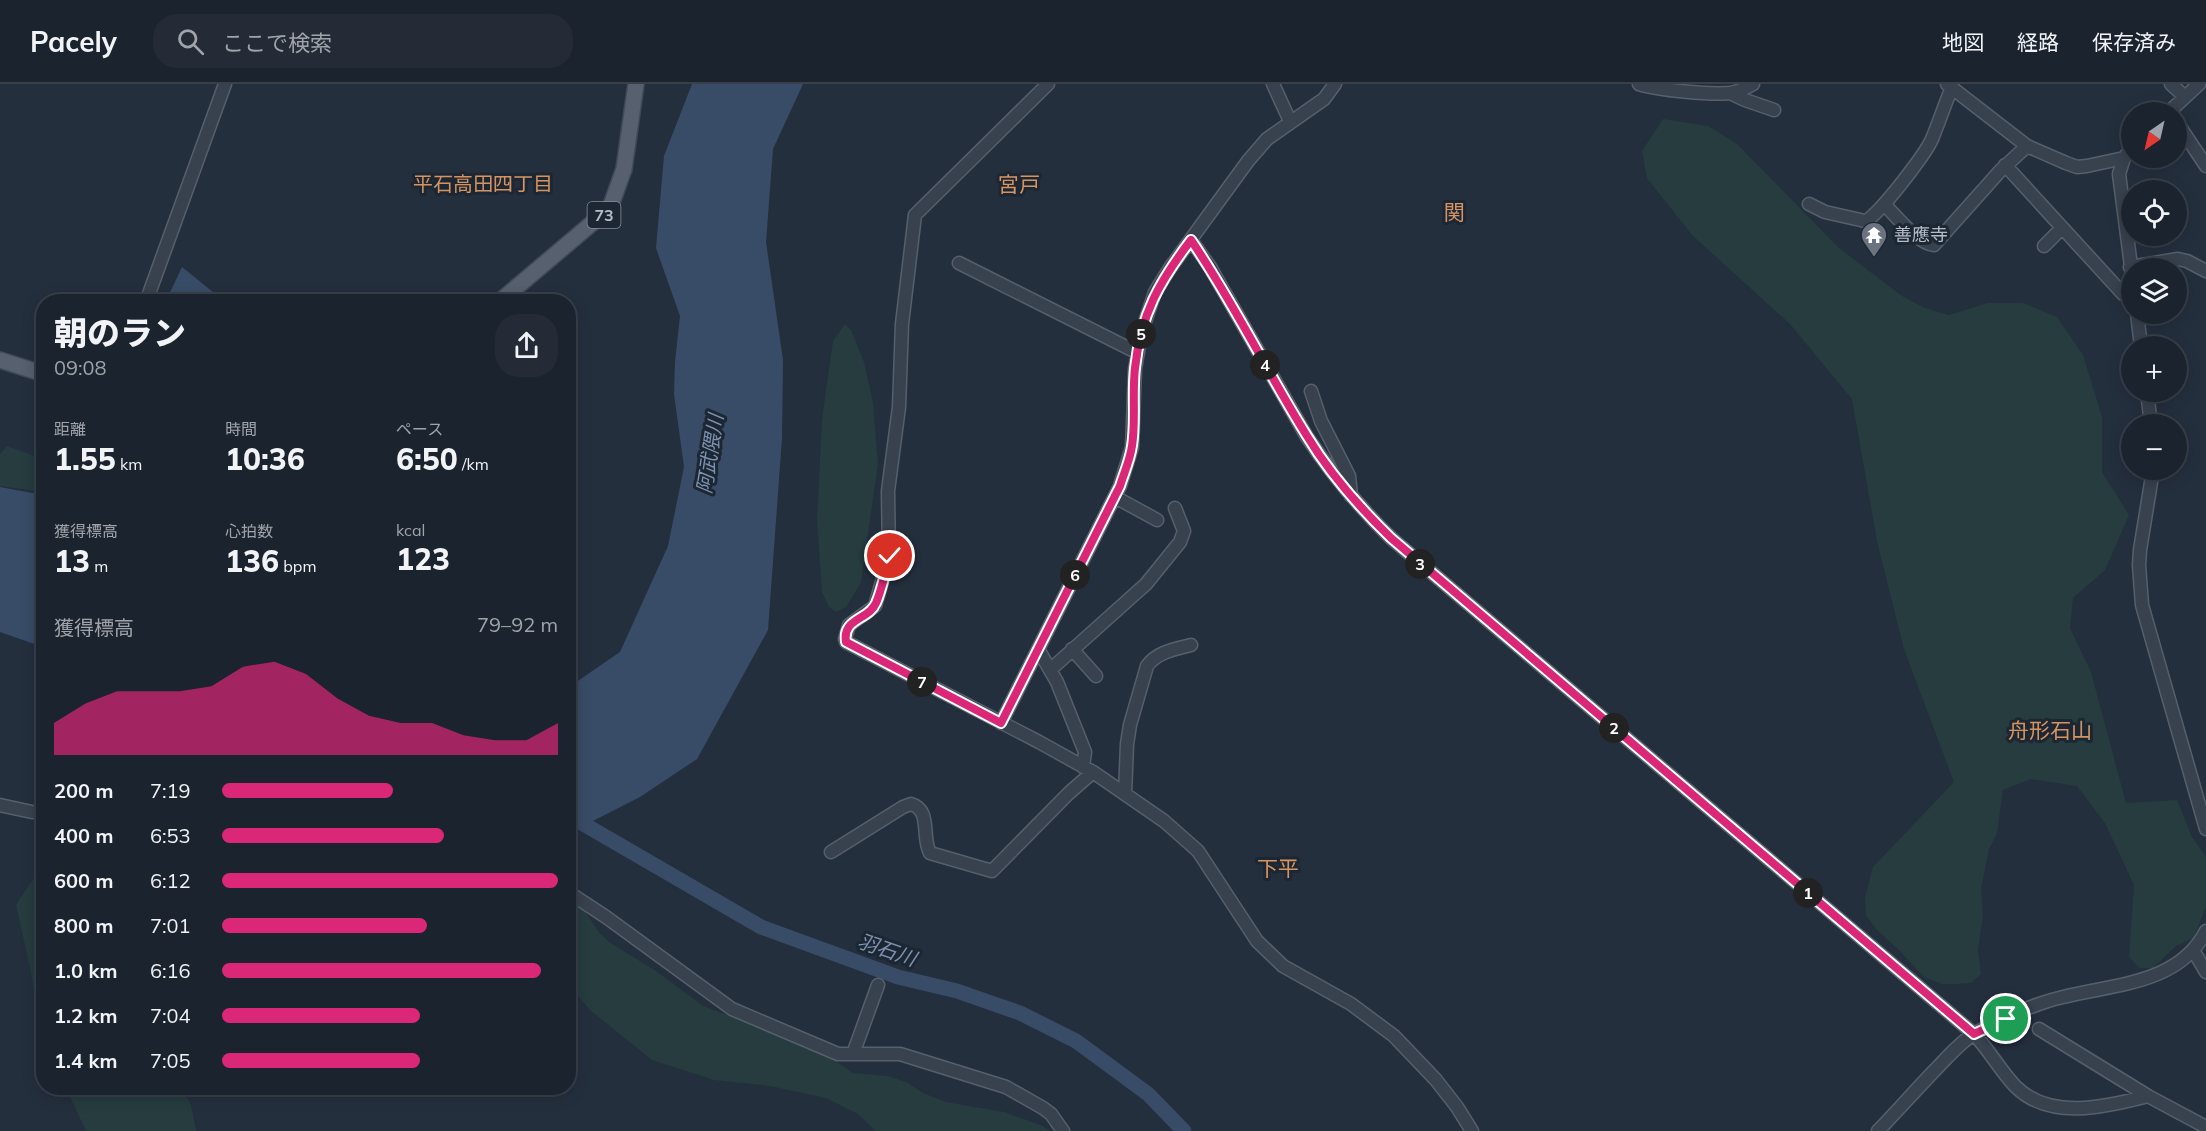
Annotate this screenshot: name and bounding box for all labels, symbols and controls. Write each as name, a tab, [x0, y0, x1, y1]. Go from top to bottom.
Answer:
search box	[153, 14, 573, 68]
text: Pacely	[30, 24, 117, 59]
icon: search	[174, 25, 207, 58]
text: ここで検索	[222, 29, 332, 57]
text: 地図	[1942, 29, 1984, 55]
text: 経路	[2017, 29, 2059, 55]
text: 保存済み	[2092, 29, 2176, 55]
north arrow	[2121, 102, 2187, 168]
map controls	[2121, 102, 2187, 480]
district label: 平石高田四丁目	[413, 171, 553, 196]
district label: 宮戸	[998, 171, 1040, 197]
button: locate	[2121, 180, 2187, 246]
district label: 関	[1444, 199, 1465, 225]
road number: 73	[588, 202, 620, 228]
temple icon: 善應寺	[1859, 220, 1889, 258]
place label: 善應寺	[1894, 223, 1948, 246]
button: layers	[2121, 258, 2187, 324]
text: 朝のラン	[54, 312, 186, 353]
button: share	[495, 314, 558, 377]
pin: 5	[1126, 319, 1156, 349]
text: 5	[1136, 324, 1146, 344]
button: +	[2121, 336, 2187, 402]
pin: 4	[1250, 350, 1280, 380]
text: 09:08	[54, 355, 107, 380]
text: 4	[1260, 355, 1270, 375]
water label: 阿武隈川	[691, 410, 728, 495]
button: −	[2121, 414, 2187, 480]
text: 距離	[54, 419, 86, 439]
text: 時間	[225, 419, 257, 439]
text: ペース	[396, 419, 443, 439]
text: 1.55	[54, 440, 116, 478]
text: 10:36	[225, 440, 305, 478]
text: 6:50	[396, 440, 458, 478]
text: km	[116, 454, 142, 474]
text: /km	[458, 454, 489, 474]
text: kcal	[396, 520, 425, 540]
text: 獲得標高	[54, 521, 118, 541]
text: 心拍数	[225, 521, 273, 541]
pin	[864, 530, 915, 581]
icon: check	[873, 539, 906, 572]
text: 123	[396, 540, 450, 578]
text: 13	[54, 542, 90, 580]
text: 136	[225, 542, 279, 580]
pin: 3	[1405, 549, 1435, 579]
text: 3	[1415, 554, 1425, 574]
text: m	[90, 556, 108, 576]
text: bpm	[279, 556, 316, 576]
pin: 6	[1060, 560, 1090, 590]
text: 6	[1070, 565, 1080, 585]
text: 79–92 m	[477, 612, 558, 637]
text: 獲得標高	[54, 615, 134, 640]
pin: 7	[907, 667, 937, 697]
text: 7	[917, 672, 927, 692]
pin: 2	[1599, 713, 1629, 743]
district label: 舟形石山	[2008, 717, 2092, 743]
text: 2	[1609, 718, 1619, 738]
text: 200 m	[54, 778, 113, 803]
text: 7:19	[150, 778, 191, 803]
text: 400 m	[54, 823, 113, 848]
text: 6:53	[150, 823, 191, 848]
district label: 下平	[1257, 855, 1299, 881]
text: 600 m	[54, 868, 113, 893]
text: 6:12	[150, 868, 191, 893]
pin: 1	[1793, 878, 1823, 908]
text: 1	[1803, 883, 1813, 903]
text: 800 m	[54, 913, 113, 938]
text: 7:01	[150, 913, 191, 938]
water label: 羽石川	[855, 928, 921, 972]
text: 1.0 km	[54, 958, 117, 983]
text: 6:16	[150, 958, 191, 983]
pin	[1980, 993, 2031, 1044]
icon: arrive	[1989, 1002, 2022, 1035]
text: 1.2 km	[54, 1003, 117, 1028]
text: 7:04	[150, 1003, 191, 1028]
text: 1.4 km	[54, 1048, 117, 1073]
text: 7:05	[150, 1048, 191, 1073]

